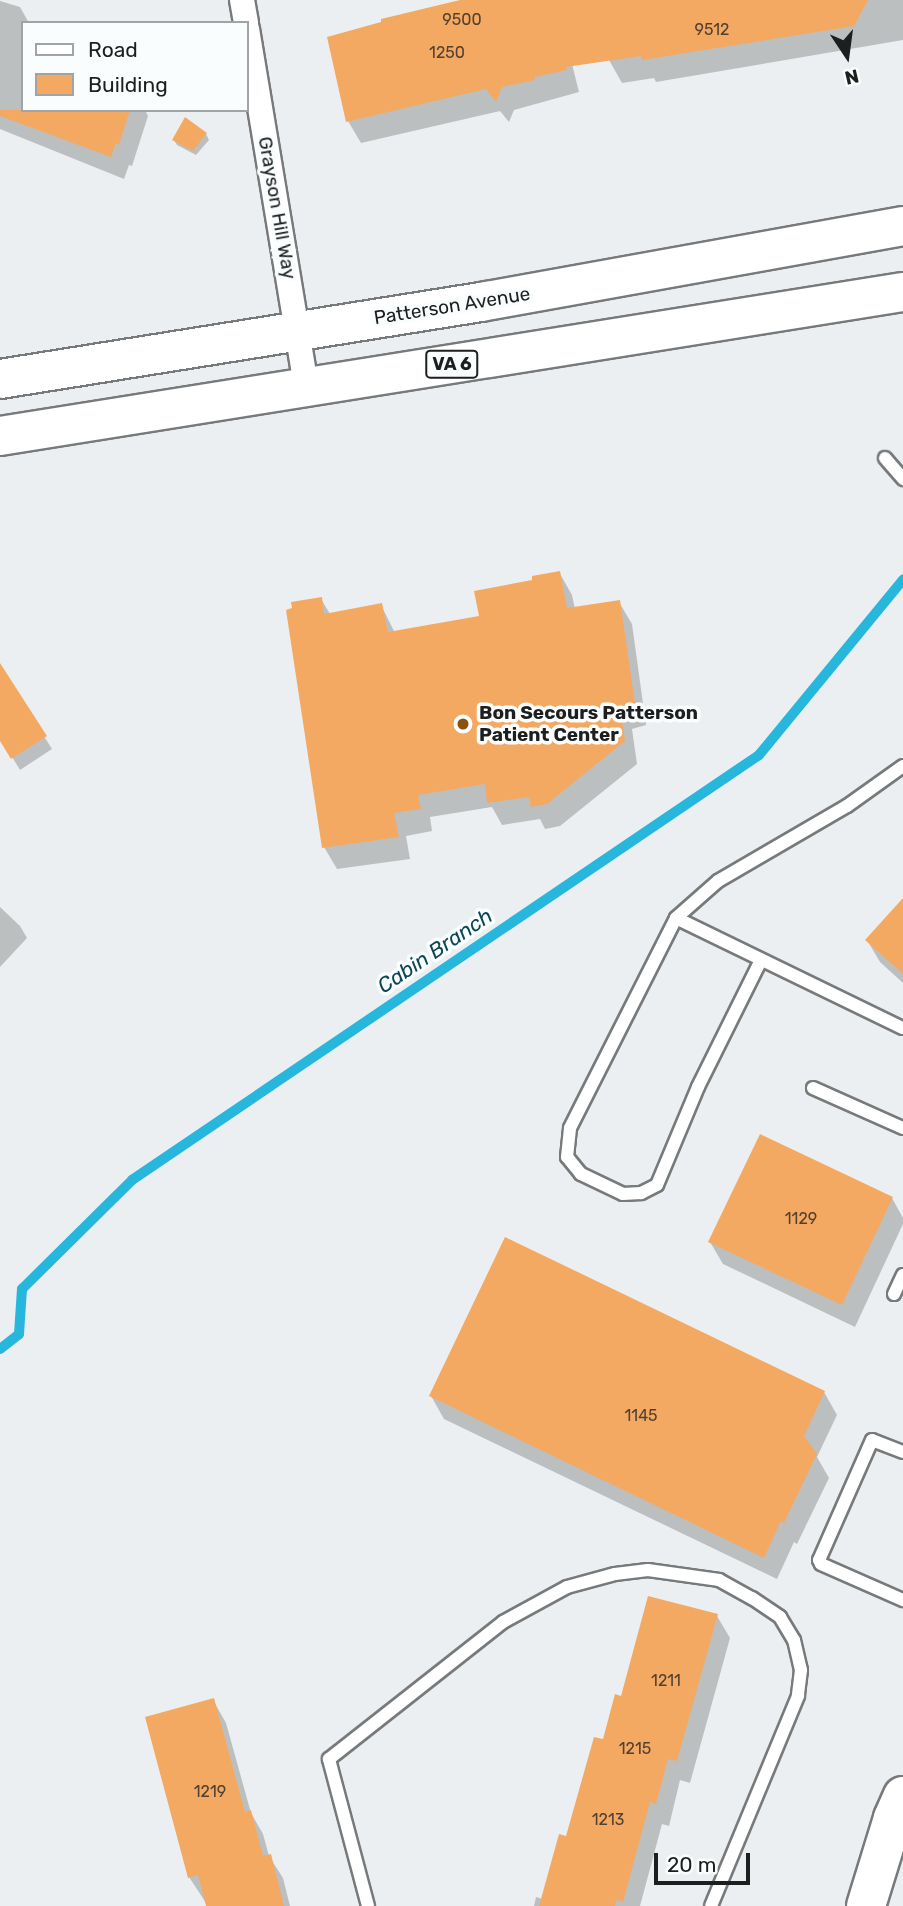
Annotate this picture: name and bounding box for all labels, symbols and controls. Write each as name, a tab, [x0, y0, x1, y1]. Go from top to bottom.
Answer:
house number: 9500	[442, 10, 482, 30]
house number: 9512	[695, 20, 729, 40]
legend	[21, 21, 248, 112]
north arrow	[812, 21, 882, 91]
text: Road	[88, 37, 138, 62]
house number: 1250	[429, 43, 465, 63]
text: N	[843, 64, 861, 90]
text: Building	[88, 72, 168, 97]
street label: Grayson Hill Way	[253, 135, 301, 281]
street label: Patterson Avenue	[372, 282, 532, 330]
road number: VA 6	[424, 350, 480, 378]
place label: Bon Secours Patterson Patient Center	[479, 702, 698, 746]
marker: Bon Secours Patterson Patient Center	[453, 714, 473, 734]
water label: Cabin Branch	[373, 903, 497, 999]
house number: 1129	[785, 1209, 817, 1229]
house number: 1145	[624, 1406, 658, 1426]
house number: 1211	[651, 1671, 681, 1691]
house number: 1215	[619, 1739, 651, 1759]
house number: 1219	[194, 1782, 226, 1802]
house number: 1213	[592, 1810, 624, 1830]
scale bar	[658, 1840, 754, 1884]
text: 20 m	[667, 1852, 716, 1877]

